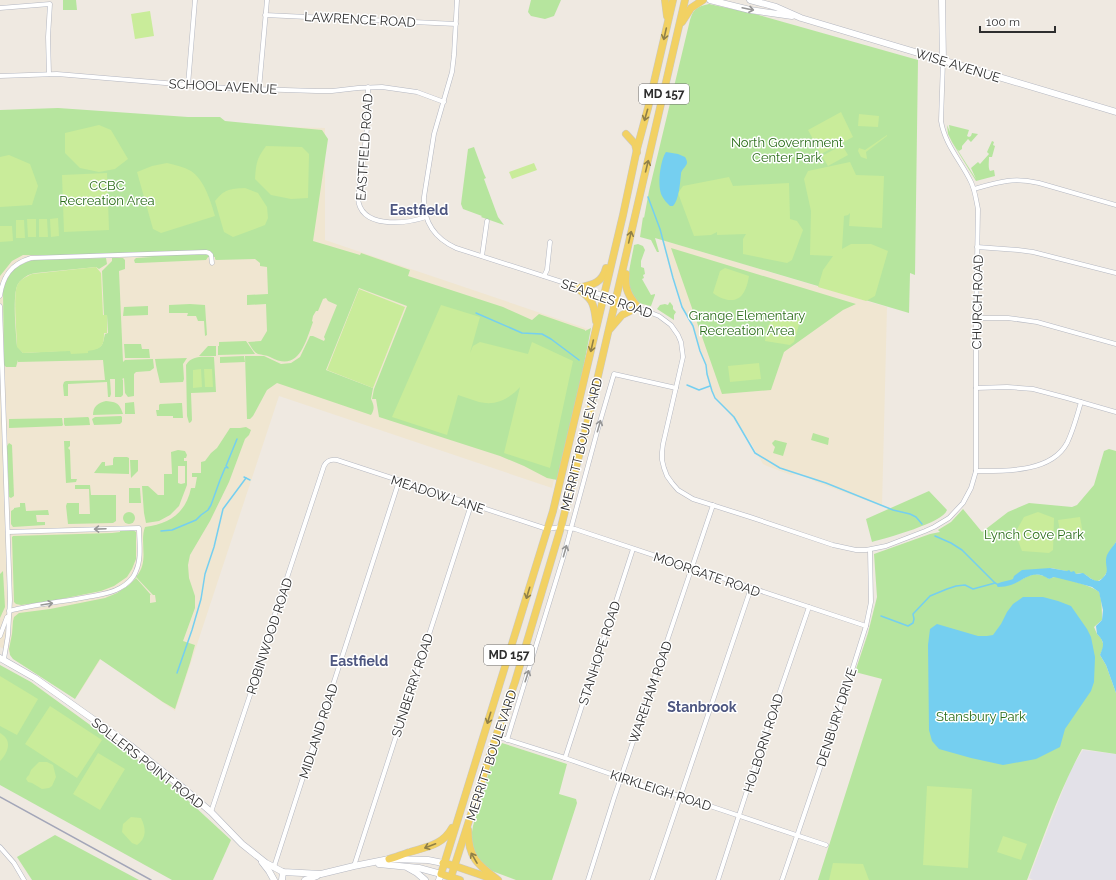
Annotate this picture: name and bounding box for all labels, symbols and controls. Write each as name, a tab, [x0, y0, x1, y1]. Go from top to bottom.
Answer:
one-way arrow	[741, 6, 754, 14]
scale bar	[980, 8, 1055, 34]
street label: LAWRENCE ROAD	[304, 9, 416, 30]
text: 100 m	[986, 15, 1020, 29]
one-way arrow	[660, 27, 668, 40]
street label: WISE AVENUE	[914, 45, 1002, 86]
street label: SCHOOL AVENUE	[168, 76, 278, 97]
road number: MD 157	[639, 84, 689, 104]
street label: EASTFIELD ROAD	[353, 93, 376, 201]
one-way arrow	[642, 108, 649, 121]
park label: North Government Center Park	[731, 135, 844, 165]
one-way arrow	[643, 159, 651, 172]
park label: CCBC Recreation Area	[59, 178, 155, 208]
district label: Eastfield	[390, 202, 448, 218]
one-way arrow	[627, 231, 635, 244]
street label: CHURCH ROAD	[969, 255, 986, 349]
street label: SEARLES ROAD	[559, 276, 655, 321]
park label: Grange Elementary Recreation Area	[689, 308, 805, 338]
one-way arrow	[588, 340, 596, 353]
street label: MERRITT BOULEVARD	[558, 376, 605, 512]
one-way arrow	[596, 420, 603, 433]
street label: MEADOW LANE	[389, 472, 487, 517]
one-way arrow	[94, 526, 107, 533]
park label: Lynch Cove Park	[984, 527, 1084, 542]
one-way arrow	[562, 545, 569, 558]
street label: MOORGATE ROAD	[652, 549, 762, 600]
street label: ROBINWOOD ROAD	[244, 576, 295, 696]
one-way arrow	[524, 587, 531, 600]
street label: STANHOPE ROAD	[576, 599, 623, 707]
one-way arrow	[40, 600, 53, 608]
street label: SUNBERRY ROAD	[389, 631, 436, 739]
street label: WAREHAM ROAD	[626, 639, 675, 745]
road number: MD 157	[484, 645, 534, 665]
district label: Eastfield	[330, 653, 388, 669]
street label: DENBURY DRIVE	[813, 666, 860, 768]
one-way arrow	[524, 669, 531, 682]
street label: MIDLAND ROAD	[296, 682, 341, 781]
street label: MERRITT BOULEVARD	[463, 688, 520, 822]
street label: HOLBORN ROAD	[740, 692, 787, 795]
district label: Stanbrook	[667, 699, 737, 715]
park label: Stansbury Park	[936, 709, 1026, 724]
one-way arrow	[485, 711, 493, 723]
street label: SOLLERS POINT ROAD	[89, 715, 207, 812]
street label: KIRKLEIGH ROAD	[608, 767, 713, 814]
one-way arrow	[425, 843, 437, 850]
one-way arrow	[470, 852, 478, 864]

